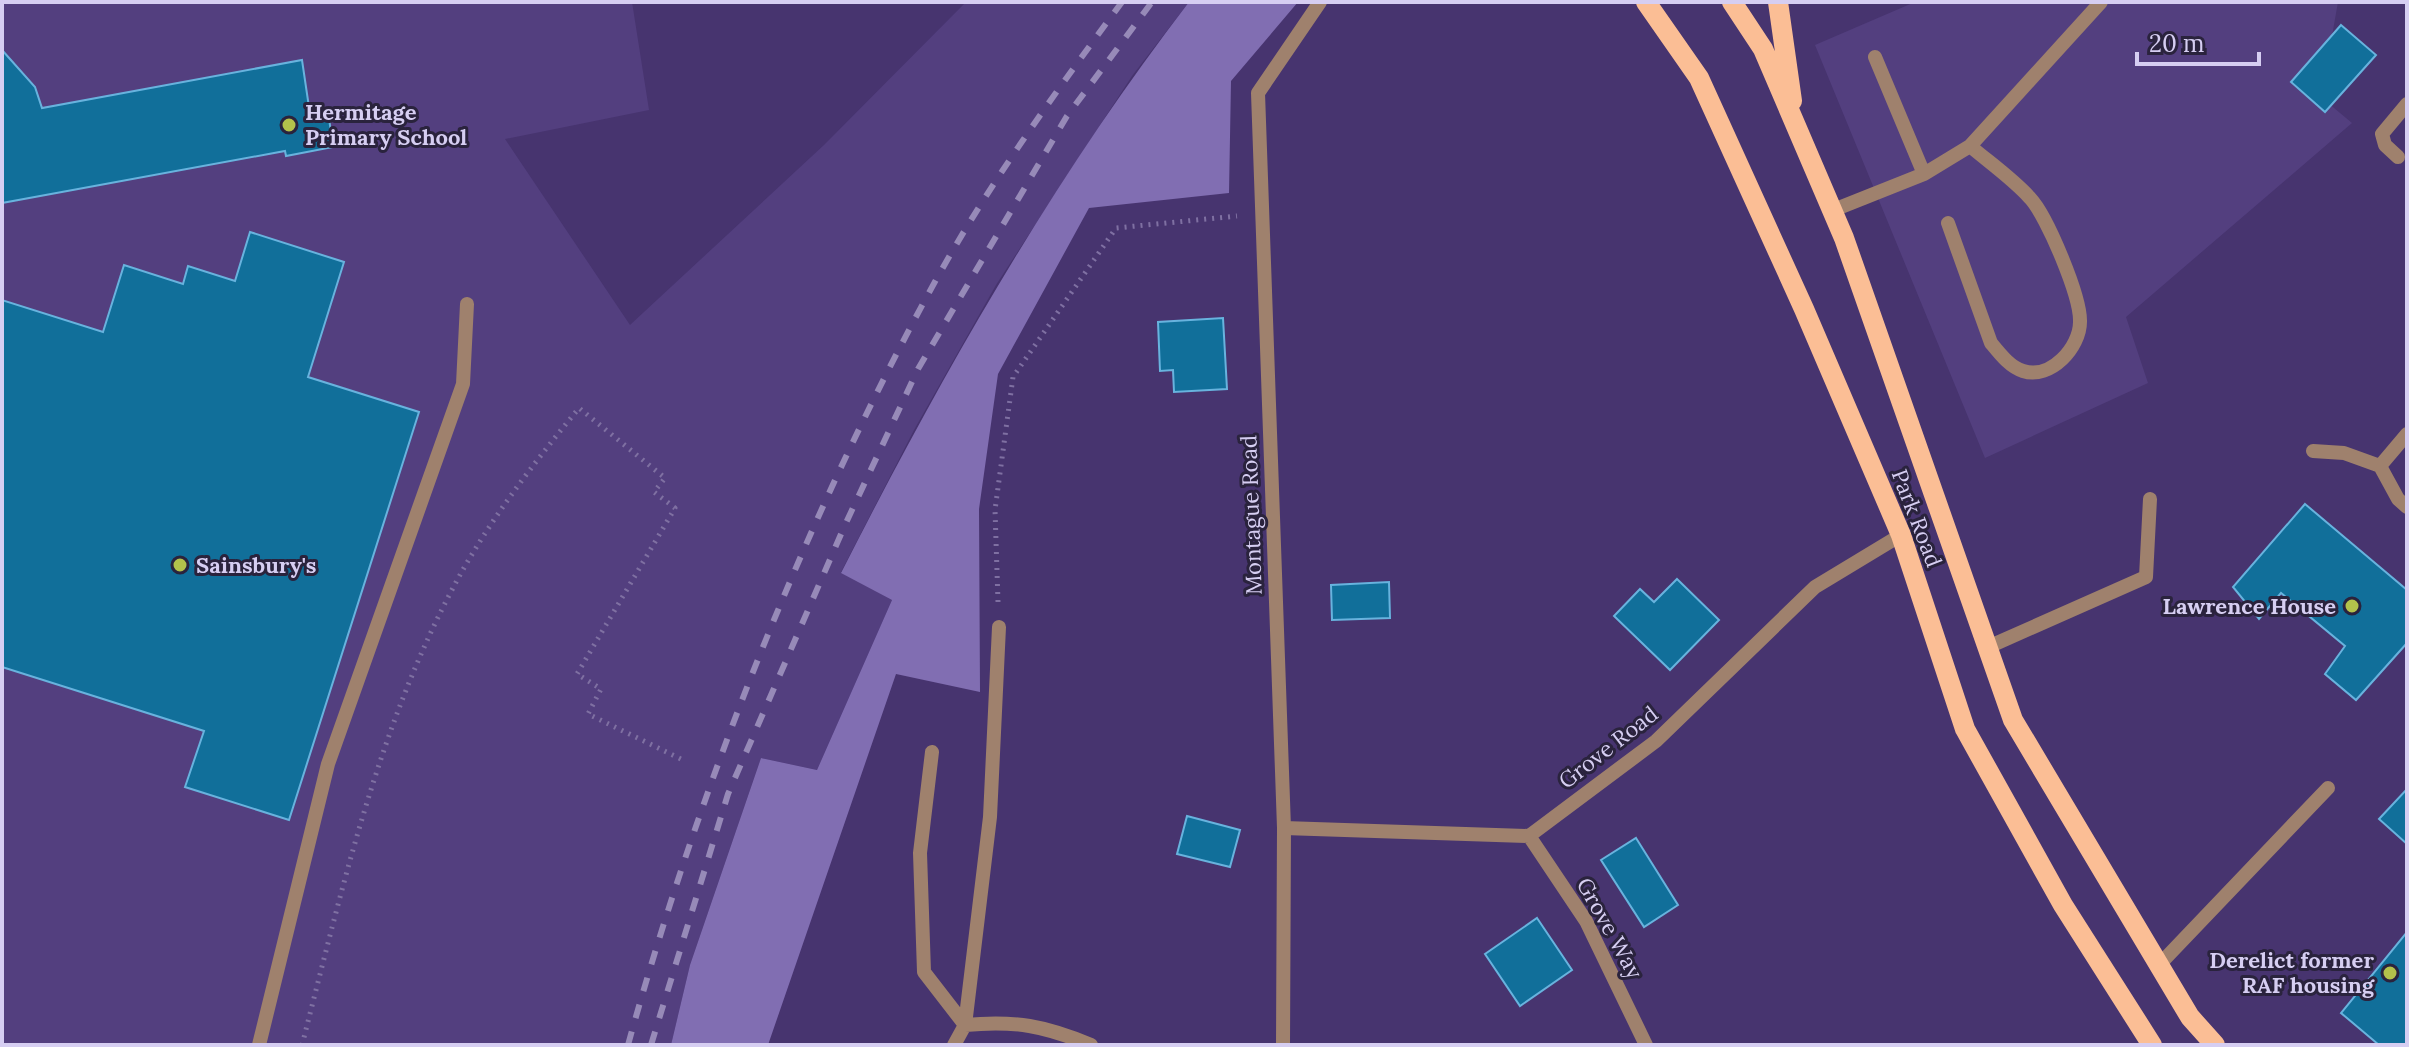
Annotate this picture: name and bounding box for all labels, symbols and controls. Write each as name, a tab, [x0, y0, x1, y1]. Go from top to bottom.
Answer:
scale bar	[2137, 16, 2259, 66]
text: 20 m	[2149, 28, 2205, 59]
place label: Hermitage Primary School	[305, 98, 467, 151]
marker: Hermitage Primary School	[280, 116, 298, 134]
street label: Montague Road	[1234, 435, 1268, 595]
street label: Park Road	[1886, 465, 1948, 571]
place label: Sainsbury's	[196, 551, 316, 579]
marker: Sainsbury's	[171, 556, 189, 574]
place label: Lawrence House	[2163, 592, 2336, 620]
marker: Lawrence House	[2343, 597, 2361, 615]
street label: Grove Road	[1553, 699, 1663, 795]
street label: Grove Way	[1571, 873, 1649, 984]
place label: Derelict former RAF housing	[2209, 946, 2375, 999]
marker: Derelict former RAF housing	[2381, 964, 2399, 982]

